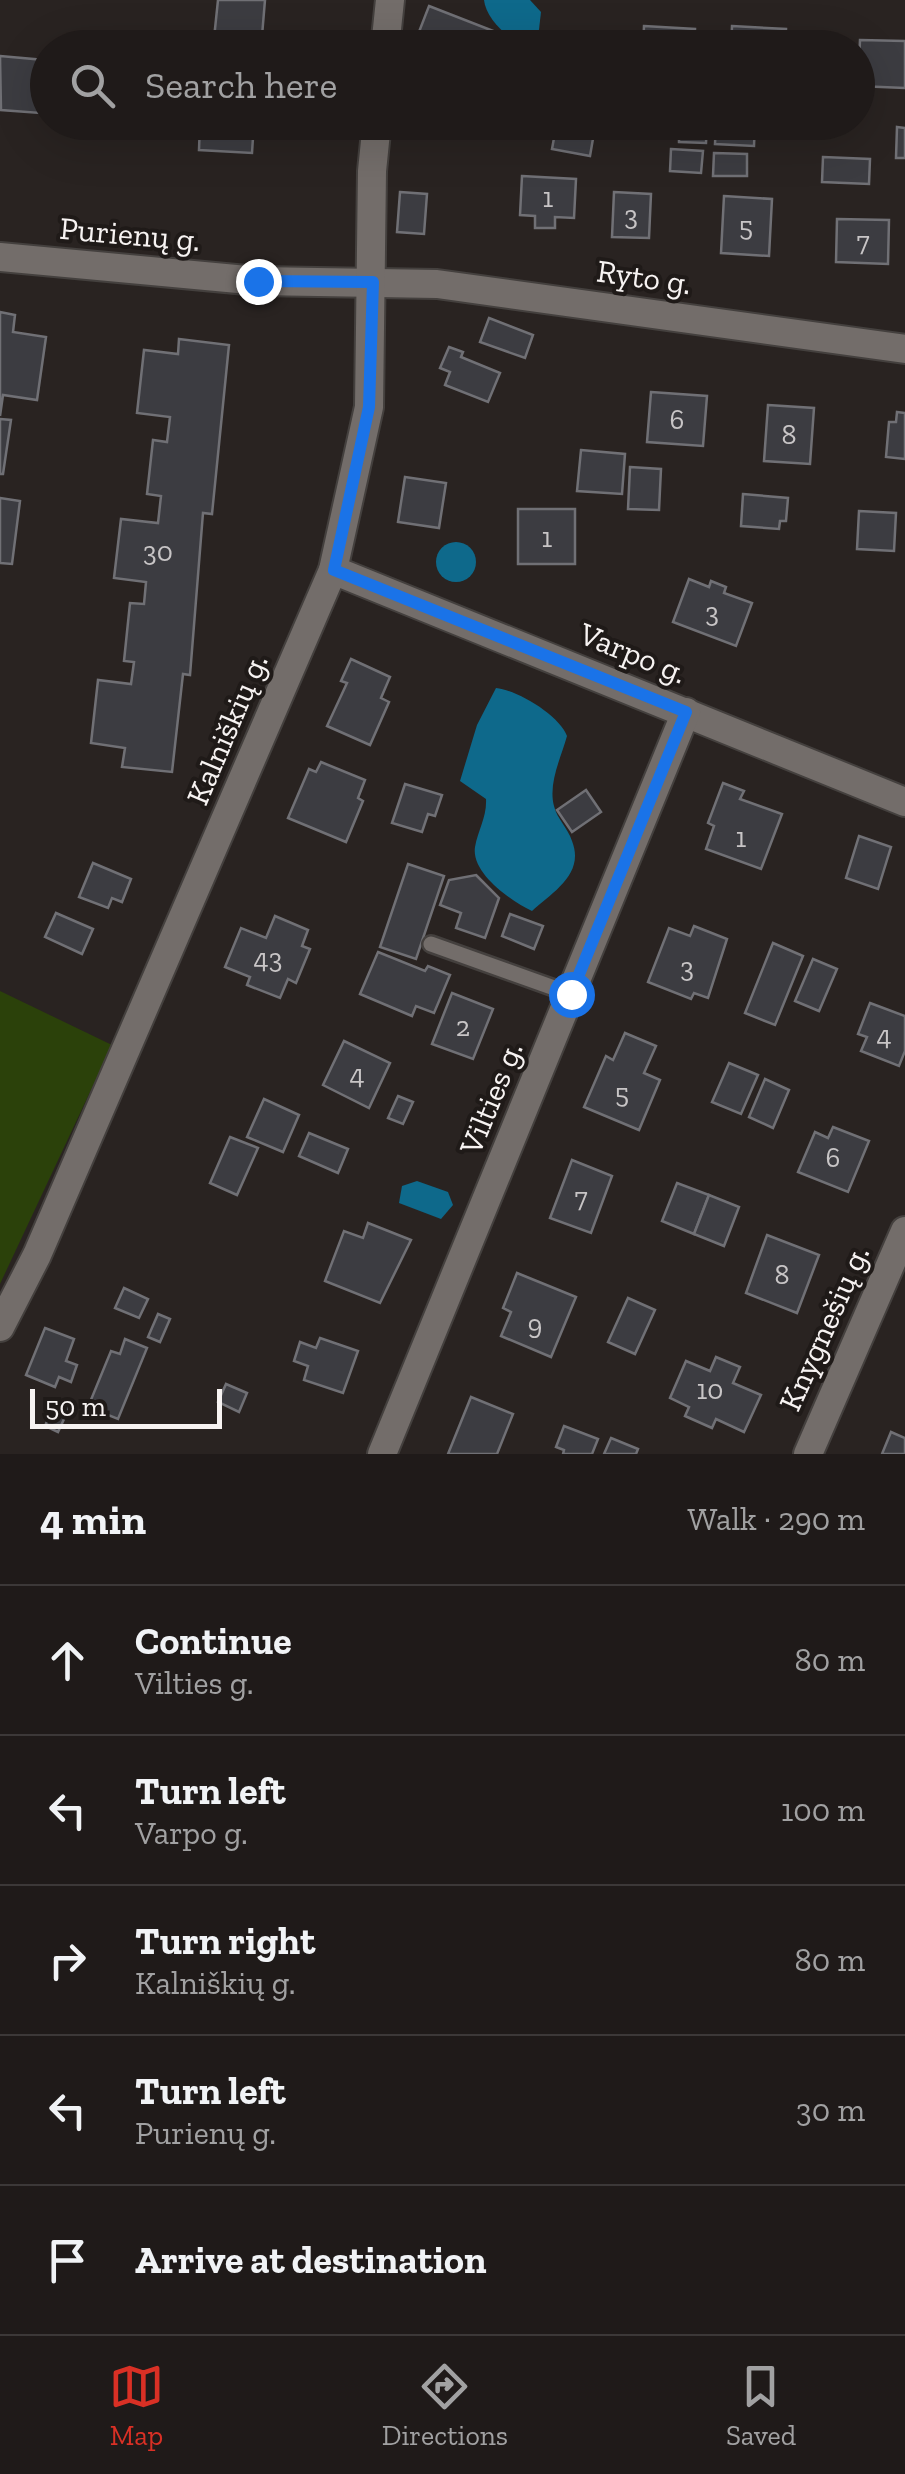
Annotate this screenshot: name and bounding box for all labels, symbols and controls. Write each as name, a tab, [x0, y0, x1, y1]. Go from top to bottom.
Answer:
search box	[30, 30, 875, 140]
icon: search	[65, 58, 120, 113]
text: Search here	[145, 62, 337, 108]
house number: 1	[543, 181, 554, 214]
house number: 3	[624, 199, 638, 232]
street label: Purienų g.	[58, 209, 202, 259]
house number: 5	[739, 210, 753, 243]
house number: 7	[856, 225, 870, 258]
street label: Ryto g.	[594, 252, 694, 302]
route end	[236, 259, 282, 305]
house number: 6	[670, 403, 684, 436]
house number: 8	[781, 418, 797, 451]
house number: 1	[542, 521, 553, 554]
house number: 30	[143, 535, 173, 568]
house number: 3	[705, 596, 719, 629]
street label: Varpo g.	[573, 614, 692, 692]
street label: Kalniškių g.	[178, 648, 276, 810]
house number: 1	[736, 821, 747, 854]
house number: 43	[254, 942, 282, 975]
house number: 3	[680, 951, 694, 984]
route start	[549, 972, 595, 1018]
house number: 2	[456, 1010, 470, 1043]
house number: 4	[876, 1019, 892, 1052]
street label: Vilties g.	[451, 1036, 531, 1161]
house number: 4	[349, 1058, 365, 1091]
house number: 5	[615, 1077, 629, 1110]
house number: 6	[826, 1141, 840, 1174]
house number: 7	[574, 1181, 588, 1214]
street label: Knygnešių g.	[771, 1239, 877, 1417]
house number: 8	[774, 1258, 790, 1291]
house number: 9	[528, 1308, 542, 1341]
house number: 10	[697, 1373, 723, 1406]
scale bar	[30, 1384, 222, 1428]
text: 50 m	[45, 1390, 106, 1423]
text: 4 min	[40, 1494, 146, 1545]
text: Walk · 290 m	[688, 1500, 865, 1538]
text: Continue	[135, 1618, 292, 1664]
icon: ahead	[40, 1633, 95, 1688]
text: 80 m	[794, 1641, 865, 1679]
text: Vilties g.	[135, 1664, 254, 1702]
text: Turn left	[135, 1768, 286, 1814]
icon: left	[40, 1783, 95, 1838]
text: 100 m	[781, 1791, 865, 1829]
text: Varpo g.	[135, 1814, 248, 1852]
text: Turn right	[135, 1918, 315, 1964]
icon: right	[40, 1933, 95, 1988]
text: 80 m	[794, 1941, 865, 1979]
text: Kalniškių g.	[135, 1964, 295, 2002]
text: Turn left	[135, 2068, 286, 2114]
icon: left	[40, 2083, 95, 2138]
text: 30 m	[796, 2091, 865, 2129]
text: Purienų g.	[135, 2114, 276, 2152]
icon: arrive	[40, 2233, 95, 2288]
text: Arrive at destination	[135, 2237, 486, 2283]
tab: Map	[109, 2359, 164, 2452]
tab: Directions	[382, 2359, 508, 2452]
tab: Saved	[726, 2359, 796, 2452]

